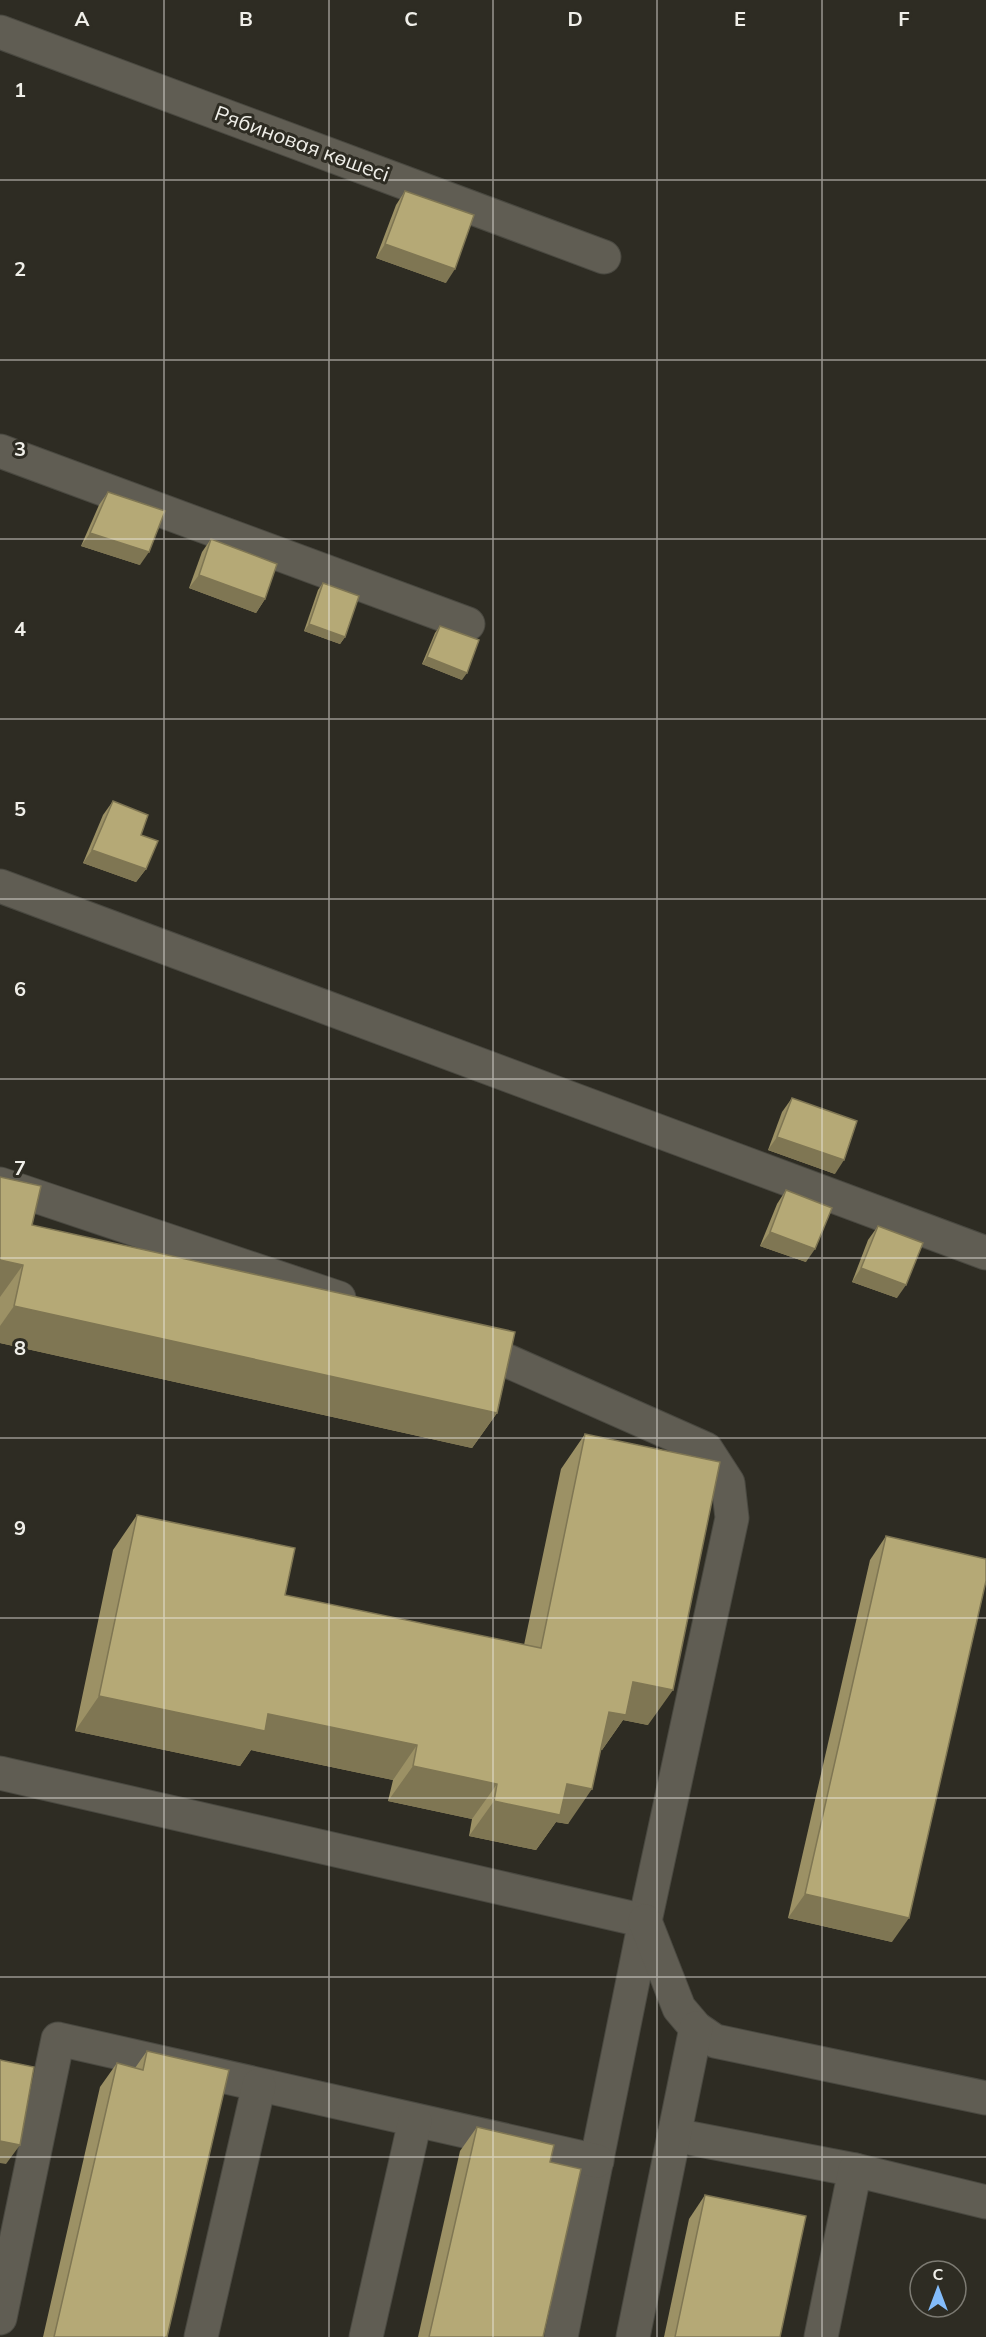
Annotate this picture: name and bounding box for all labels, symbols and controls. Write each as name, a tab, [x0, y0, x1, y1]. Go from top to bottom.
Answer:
text: A	[75, 6, 90, 31]
text: B	[239, 6, 253, 31]
text: C	[404, 6, 418, 31]
text: D	[567, 6, 583, 31]
text: E	[734, 6, 746, 31]
text: F	[898, 6, 910, 31]
text: 1	[14, 77, 26, 102]
street label: Рябиновая көшесі	[211, 99, 393, 187]
text: 2	[14, 256, 26, 281]
text: 3	[14, 436, 26, 461]
text: 4	[14, 616, 26, 641]
text: 5	[14, 796, 26, 821]
text: 6	[14, 976, 26, 1001]
text: 7	[14, 1155, 26, 1180]
text: 8	[14, 1335, 26, 1360]
text: 9	[14, 1515, 26, 1540]
north arrow	[908, 2259, 968, 2319]
text: С	[933, 2264, 944, 2284]

